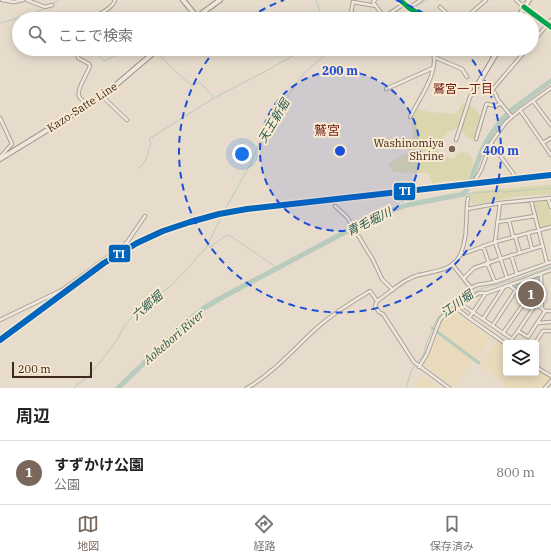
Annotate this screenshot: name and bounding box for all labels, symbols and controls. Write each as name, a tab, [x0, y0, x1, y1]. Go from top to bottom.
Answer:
search box	[12, 12, 539, 56]
icon: search	[26, 23, 48, 45]
text: ここで検索	[58, 26, 133, 45]
text: 200 m	[322, 63, 358, 78]
street label: Kazo-Satte Line	[44, 79, 120, 135]
district label: 鷲宮一丁目	[433, 81, 493, 96]
water label: 天王新堀	[255, 95, 293, 145]
district label: 鷲宮	[314, 122, 340, 139]
place label: Washinomiya Shrine	[373, 136, 444, 163]
text: 400 m	[483, 143, 519, 158]
your location	[232, 144, 252, 164]
centre of rings	[333, 144, 347, 158]
marker: Washinomiya Shrine	[447, 144, 457, 154]
line badge: TI	[393, 182, 416, 201]
text: TI	[399, 184, 411, 198]
water label: 青毛堀川	[344, 203, 395, 239]
line badge: TI	[108, 244, 131, 263]
text: TI	[113, 247, 125, 261]
pin: 1	[518, 279, 544, 309]
water label: 江川堀	[438, 286, 477, 320]
water label: 六郷堀	[128, 287, 167, 323]
water label: Aokebori River	[139, 306, 208, 368]
map controls	[503, 340, 539, 376]
button: layers	[503, 340, 539, 376]
scale bar	[12, 360, 92, 379]
text: 200 m	[18, 362, 51, 376]
text: 周辺	[16, 405, 50, 427]
text: すずかけ公園	[54, 455, 144, 474]
text: 1	[25, 464, 33, 481]
text: 800 m	[496, 464, 535, 481]
text: 公園	[54, 476, 80, 493]
tab: 地図	[77, 513, 99, 553]
tab: 経路	[253, 513, 275, 553]
tab: 保存済み	[430, 513, 474, 553]

